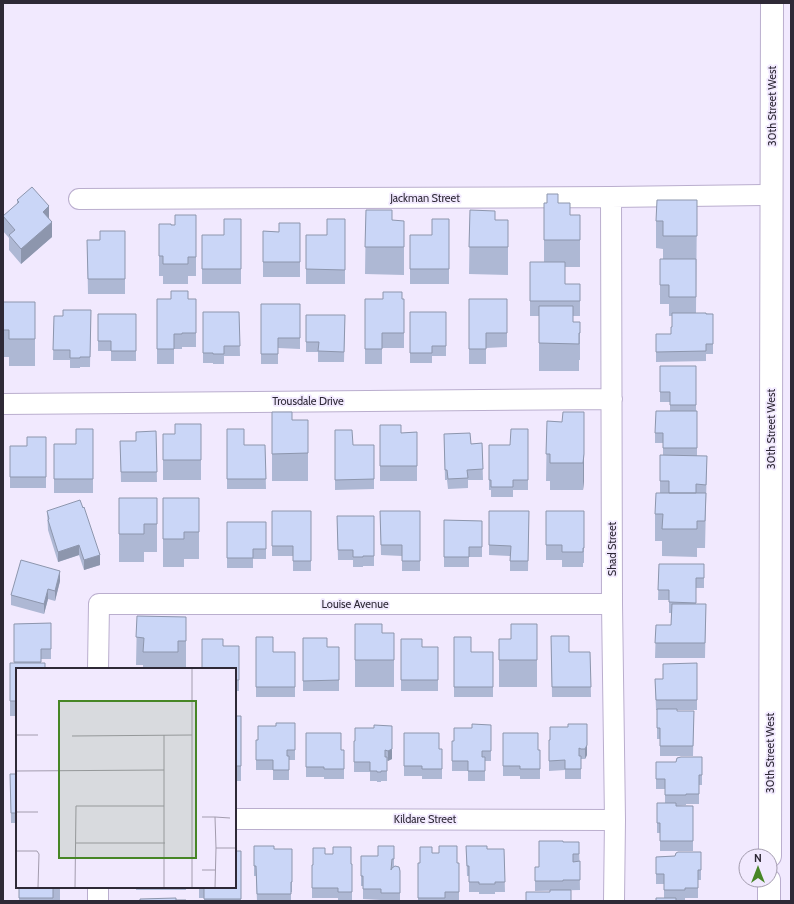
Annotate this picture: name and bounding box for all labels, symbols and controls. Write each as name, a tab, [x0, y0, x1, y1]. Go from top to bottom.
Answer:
street label: 30th Street West	[765, 66, 779, 146]
street label: Jackman Street	[389, 191, 460, 205]
street label: 30th Street West	[764, 389, 778, 469]
street label: Trousdale Drive	[272, 394, 344, 408]
street label: Shad Street	[605, 521, 619, 576]
street label: Louise Avenue	[321, 597, 389, 611]
inset map	[16, 668, 236, 888]
street label: 30th Street West	[763, 713, 777, 793]
street label: Kildare Street	[394, 812, 457, 826]
north arrow	[738, 848, 778, 888]
text: N	[754, 851, 762, 865]

